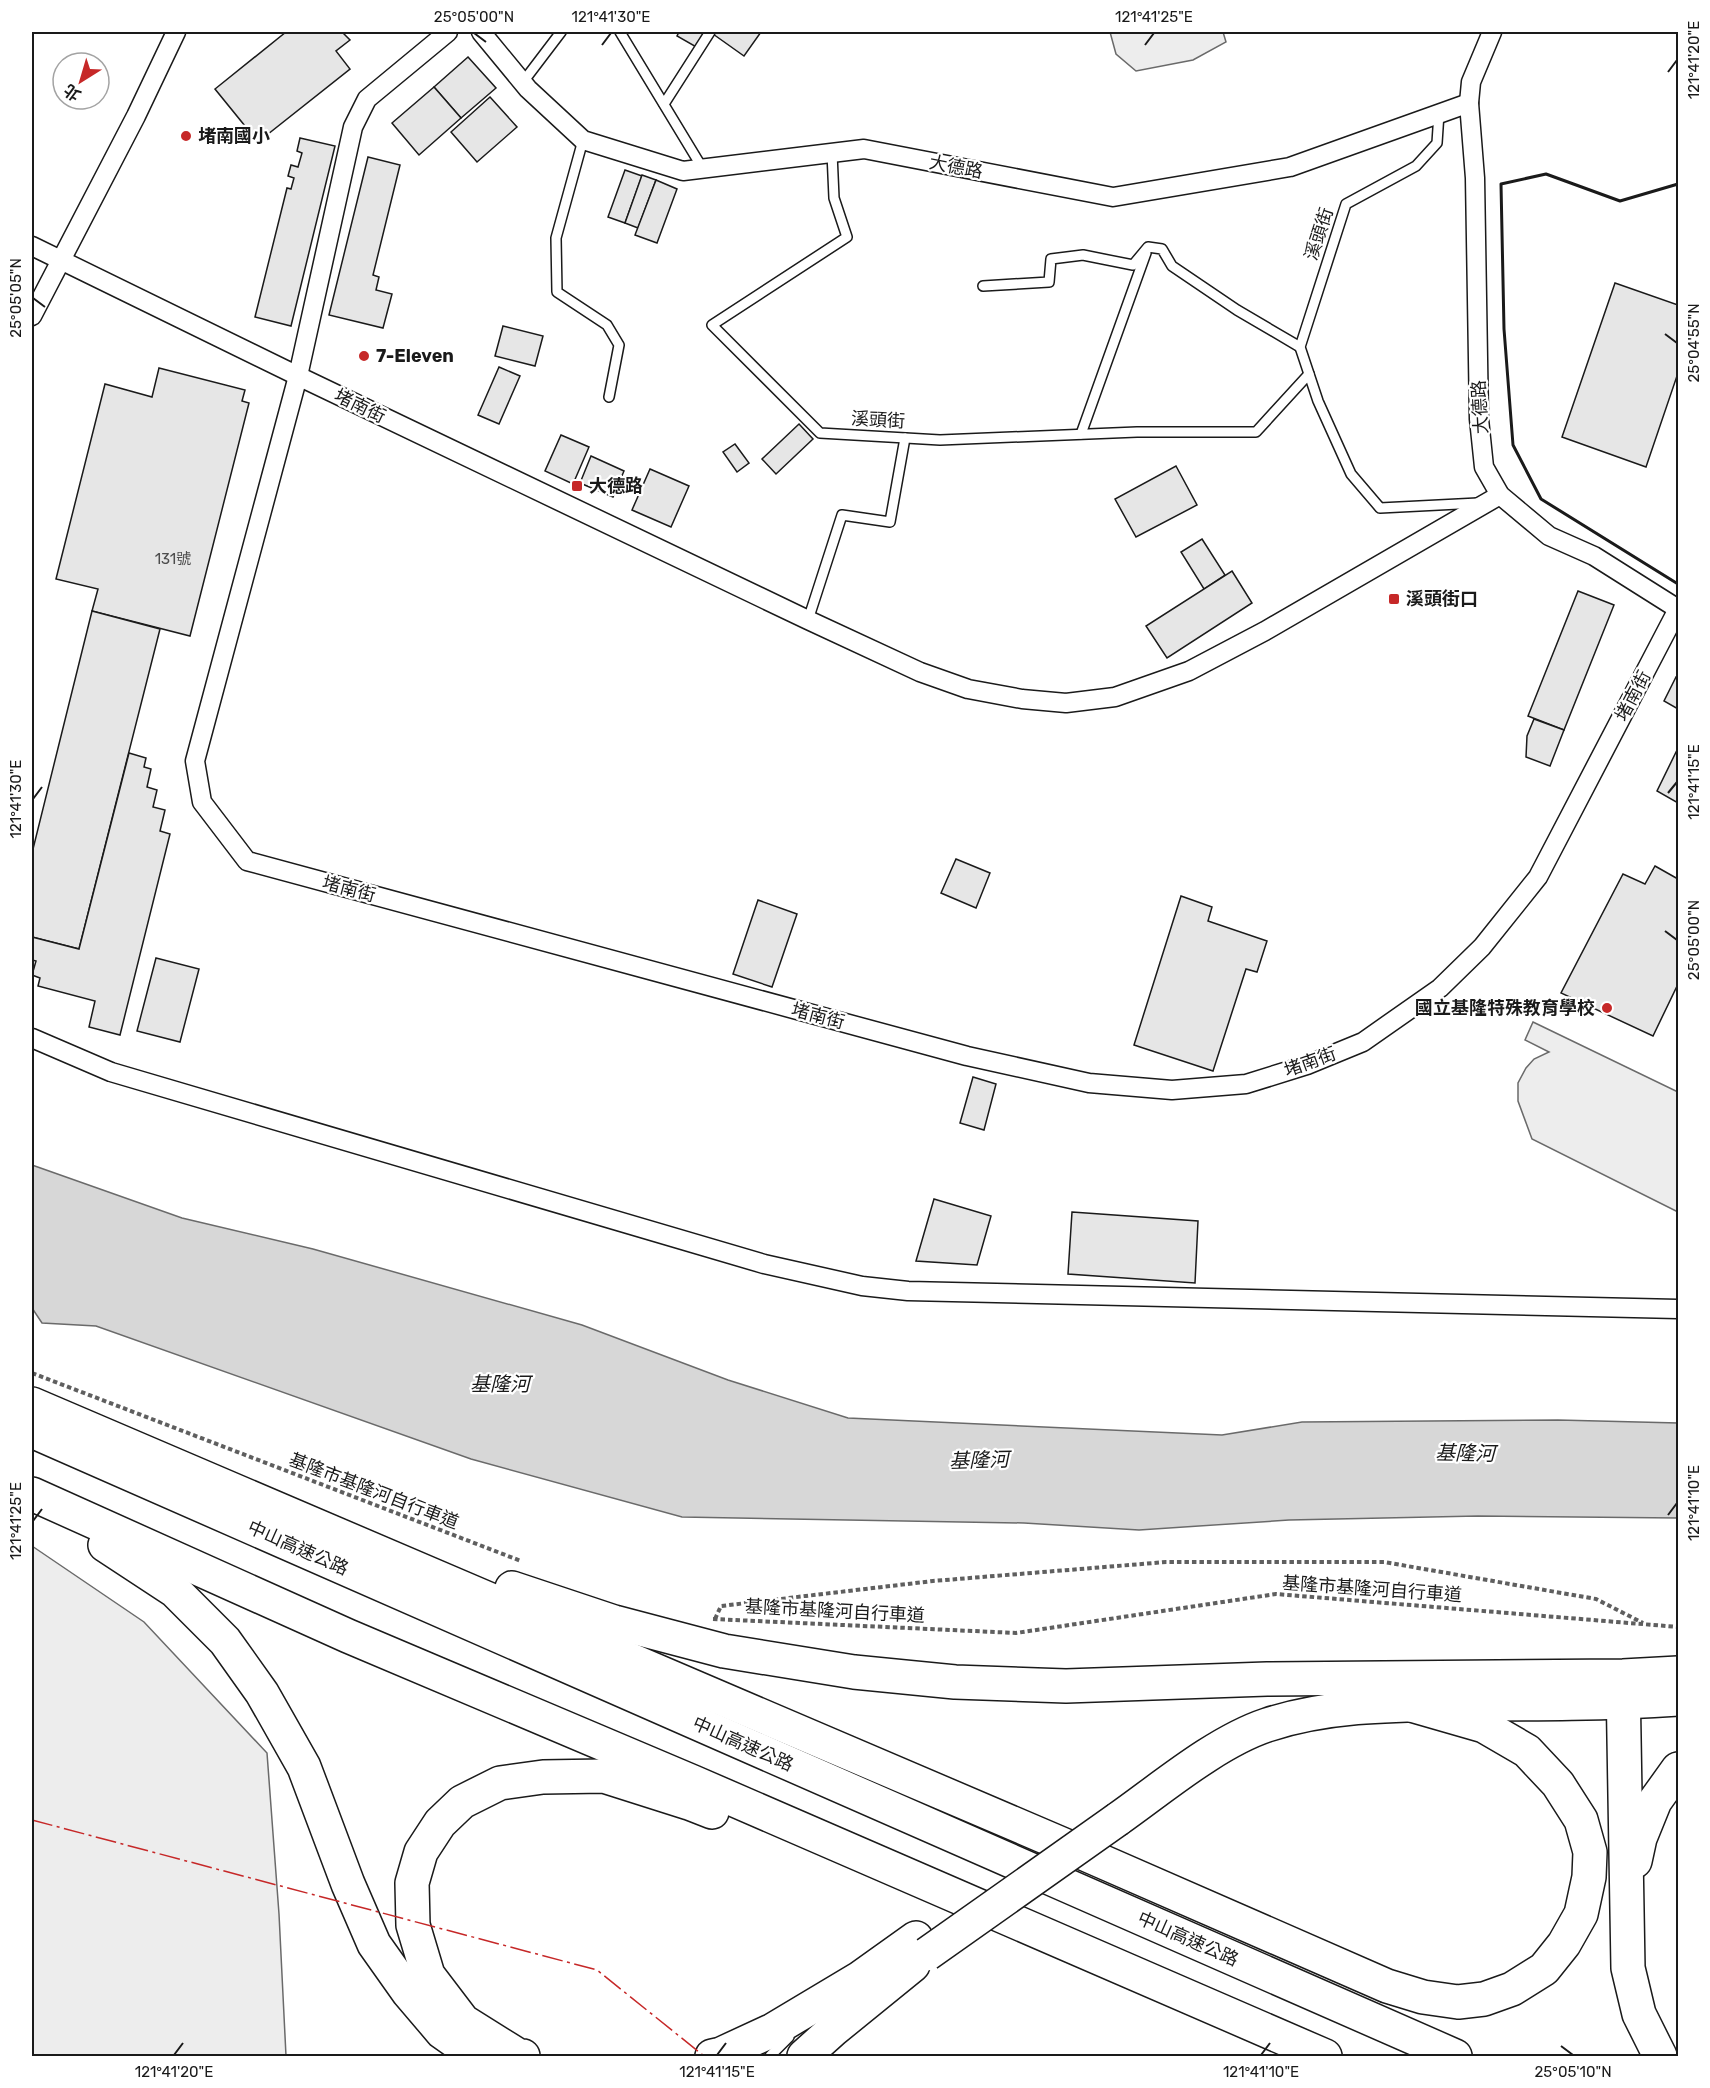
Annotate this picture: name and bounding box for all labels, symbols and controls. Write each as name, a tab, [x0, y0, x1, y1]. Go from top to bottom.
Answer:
text: 25°05'00"N	[434, 8, 514, 26]
text: 121°41'30"E	[572, 8, 650, 26]
text: 121°41'25"E	[1115, 8, 1193, 26]
text: 121°41'20"E	[1685, 21, 1703, 99]
north arrow	[51, 51, 111, 111]
text: 北	[60, 80, 84, 105]
place label: 堵南國小	[198, 125, 270, 147]
marker: 堵南國小	[179, 129, 193, 143]
street label: 大德路	[927, 151, 985, 183]
street label: 溪頭街	[1300, 205, 1338, 263]
text: 25°05'05"N	[7, 258, 25, 338]
text: 25°04'55"N	[1685, 303, 1703, 383]
place label: 7-Eleven	[376, 345, 454, 367]
marker: 7-Eleven	[357, 349, 371, 363]
street label: 大德路	[1468, 379, 1492, 435]
street label: 堵南街	[331, 384, 389, 428]
street label: 溪頭街	[850, 408, 906, 432]
place label: 大德路	[589, 475, 643, 497]
marker: 大德路	[570, 479, 584, 493]
house number: 131號	[155, 550, 191, 568]
place label: 溪頭街口	[1406, 588, 1478, 610]
marker: 溪頭街口	[1387, 592, 1401, 606]
street label: 堵南街	[1611, 667, 1655, 725]
text: 121°41'15"E	[1685, 744, 1703, 820]
text: 121°41'30"E	[7, 760, 25, 838]
street label: 堵南街	[320, 871, 378, 907]
text: 25°05'00"N	[1685, 900, 1703, 980]
place label: 國立基隆特殊教育學校	[1415, 997, 1595, 1019]
street label: 堵南街	[789, 998, 847, 1034]
marker: 國立基隆特殊教育學校	[1600, 1001, 1614, 1015]
street label: 堵南街	[1281, 1042, 1339, 1082]
water label: 基隆河	[470, 1372, 534, 1396]
water label: 基隆河	[1435, 1440, 1499, 1466]
water label: 基隆河	[949, 1447, 1013, 1473]
street label: 基隆市基隆河自行車道	[286, 1448, 462, 1534]
text: 121°41'10"E	[1685, 1465, 1703, 1541]
text: 121°41'25"E	[7, 1482, 25, 1560]
street label: 中山高速公路	[244, 1516, 352, 1580]
street label: 基隆市基隆河自行車道	[1281, 1572, 1463, 1606]
street label: 基隆市基隆河自行車道	[745, 1595, 925, 1627]
street label: 中山高速公路	[689, 1712, 797, 1776]
street label: 中山高速公路	[1134, 1907, 1242, 1971]
text: 121°41'20"E	[135, 2063, 213, 2081]
text: 121°41'15"E	[679, 2063, 755, 2081]
text: 121°41'10"E	[1223, 2063, 1299, 2081]
text: 25°05'10"N	[1534, 2063, 1612, 2081]

